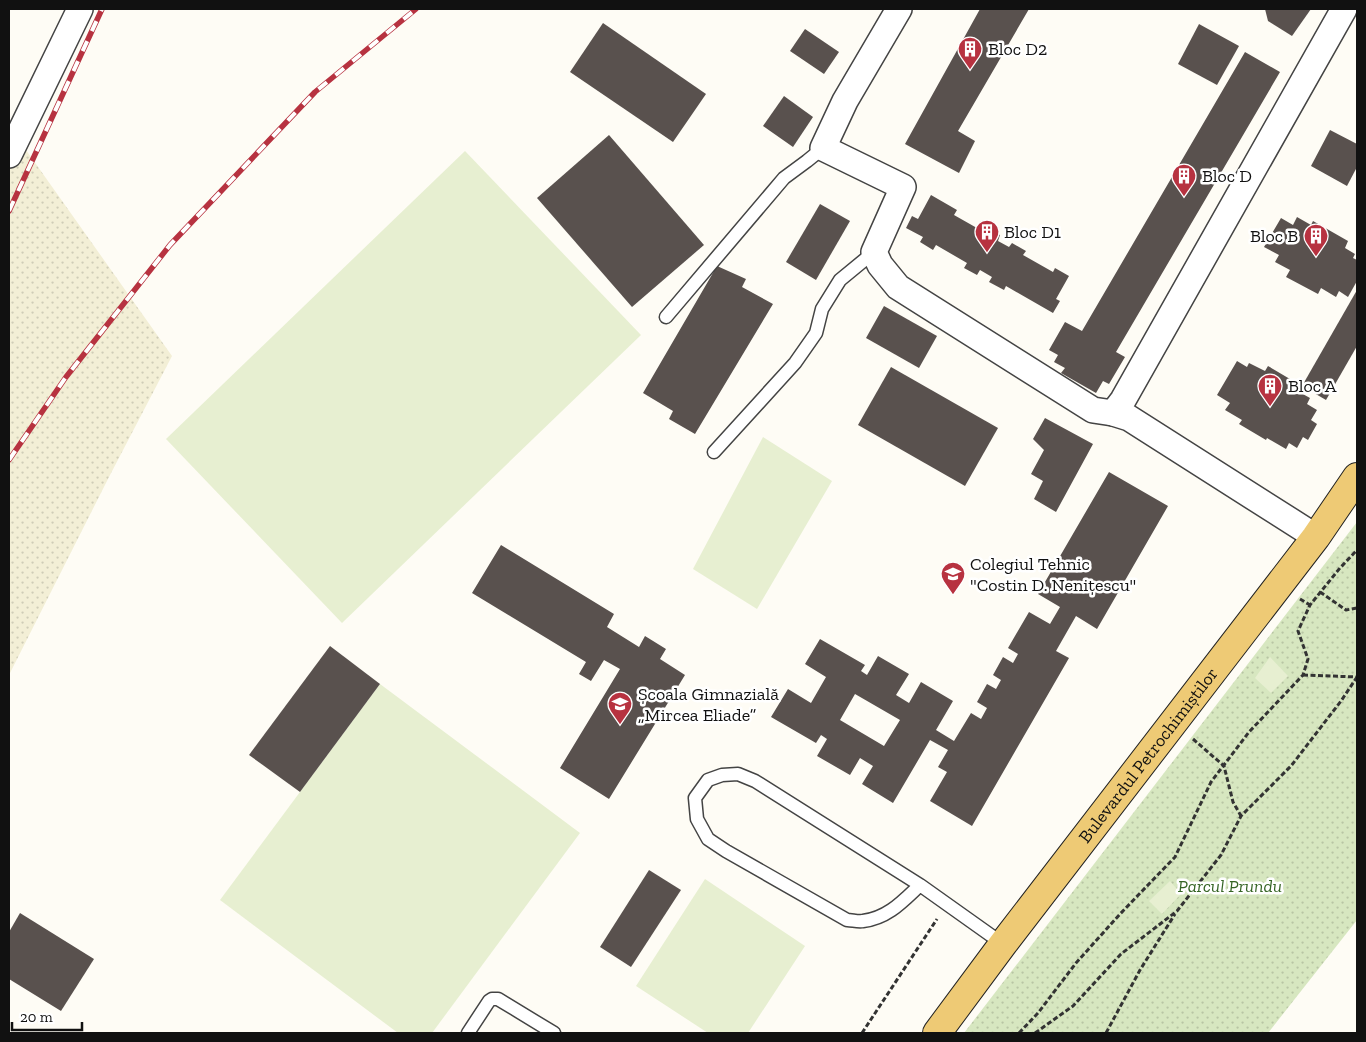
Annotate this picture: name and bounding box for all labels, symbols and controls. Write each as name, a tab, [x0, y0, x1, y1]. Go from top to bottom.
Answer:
building icon: Bloc D2	[957, 36, 983, 70]
place label: Bloc D2	[988, 38, 1047, 60]
building icon: Bloc D	[1171, 163, 1197, 197]
place label: Bloc D	[1202, 165, 1252, 187]
building icon: Bloc D1	[974, 219, 1000, 253]
place label: Bloc D1	[1004, 221, 1061, 243]
building icon: Bloc B	[1303, 223, 1329, 257]
place label: Bloc B	[1250, 225, 1298, 247]
building icon: Bloc A	[1257, 373, 1283, 407]
place label: Bloc A	[1288, 375, 1337, 397]
place label: Colegiul Tehnic "Costin D. Nenițescu"	[970, 553, 1136, 596]
school or university icon: Colegiul Tehnic "Costin D. Nenițescu"	[940, 561, 966, 595]
street label: Bulevardul Petrochimiștilor	[1074, 663, 1223, 847]
place label: Școala Gimnazială „Mircea Eliade”	[638, 683, 779, 726]
school or university icon: Școala Gimnazială „Mircea Eliade”	[607, 691, 633, 725]
park label: Parcul Prundu	[1178, 875, 1282, 897]
scale bar	[12, 1000, 82, 1032]
text: 20 m	[20, 1008, 53, 1026]

